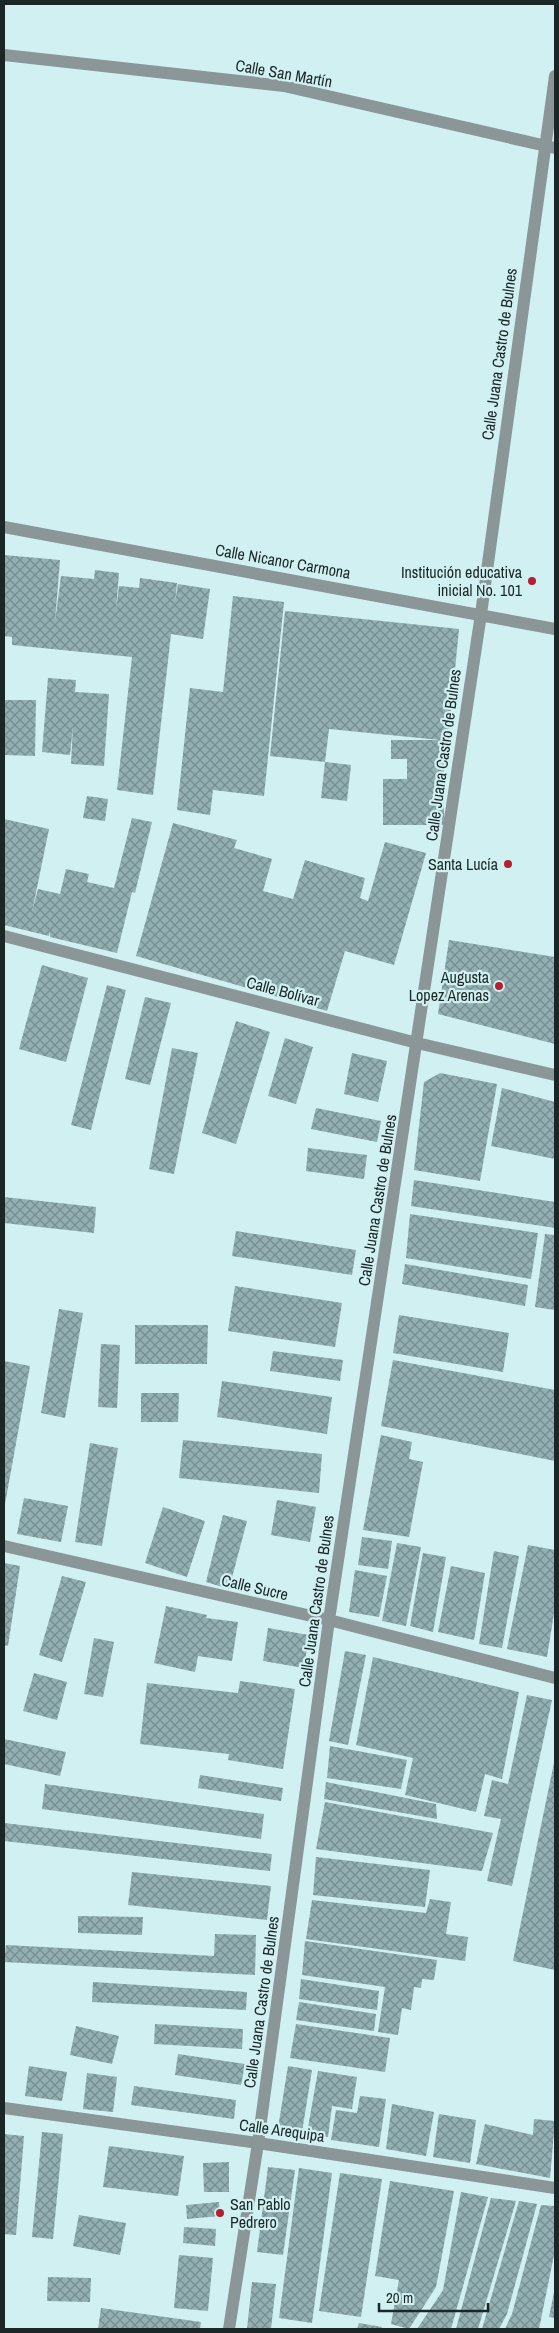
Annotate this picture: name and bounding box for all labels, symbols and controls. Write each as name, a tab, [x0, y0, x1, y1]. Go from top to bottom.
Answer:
street label: Calle San Martín	[234, 54, 334, 92]
street label: Calle Juana Castro de Bulnes	[476, 267, 522, 441]
street label: Calle Nicanor Carmona	[214, 538, 353, 584]
place label: Institución educativa inicial No. 101	[401, 561, 523, 601]
marker: Institución educativa inicial No. 101	[526, 575, 538, 587]
street label: Calle Juana Castro de Bulnes	[420, 668, 466, 842]
place label: Santa Lucía	[428, 853, 499, 875]
marker: Santa Lucía	[502, 858, 514, 870]
place label: Augusta Lopez Arenas	[409, 966, 490, 1006]
street label: Calle Bolívar	[244, 971, 322, 1011]
marker: Augusta Lopez Arenas	[493, 980, 505, 992]
street label: Calle Juana Castro de Bulnes	[353, 1113, 401, 1287]
street label: Calle Juana Castro de Bulnes	[293, 1514, 339, 1688]
street label: Calle Sucre	[219, 1569, 291, 1605]
street label: Calle Juana Castro de Bulnes	[238, 1915, 284, 2089]
street label: Calle Arequipa	[238, 2113, 327, 2147]
place label: San Pablo Pedrero	[230, 2193, 291, 2233]
marker: San Pablo Pedrero	[214, 2207, 226, 2219]
scale bar	[379, 2280, 488, 2312]
text: 20 m	[386, 2287, 413, 2308]

